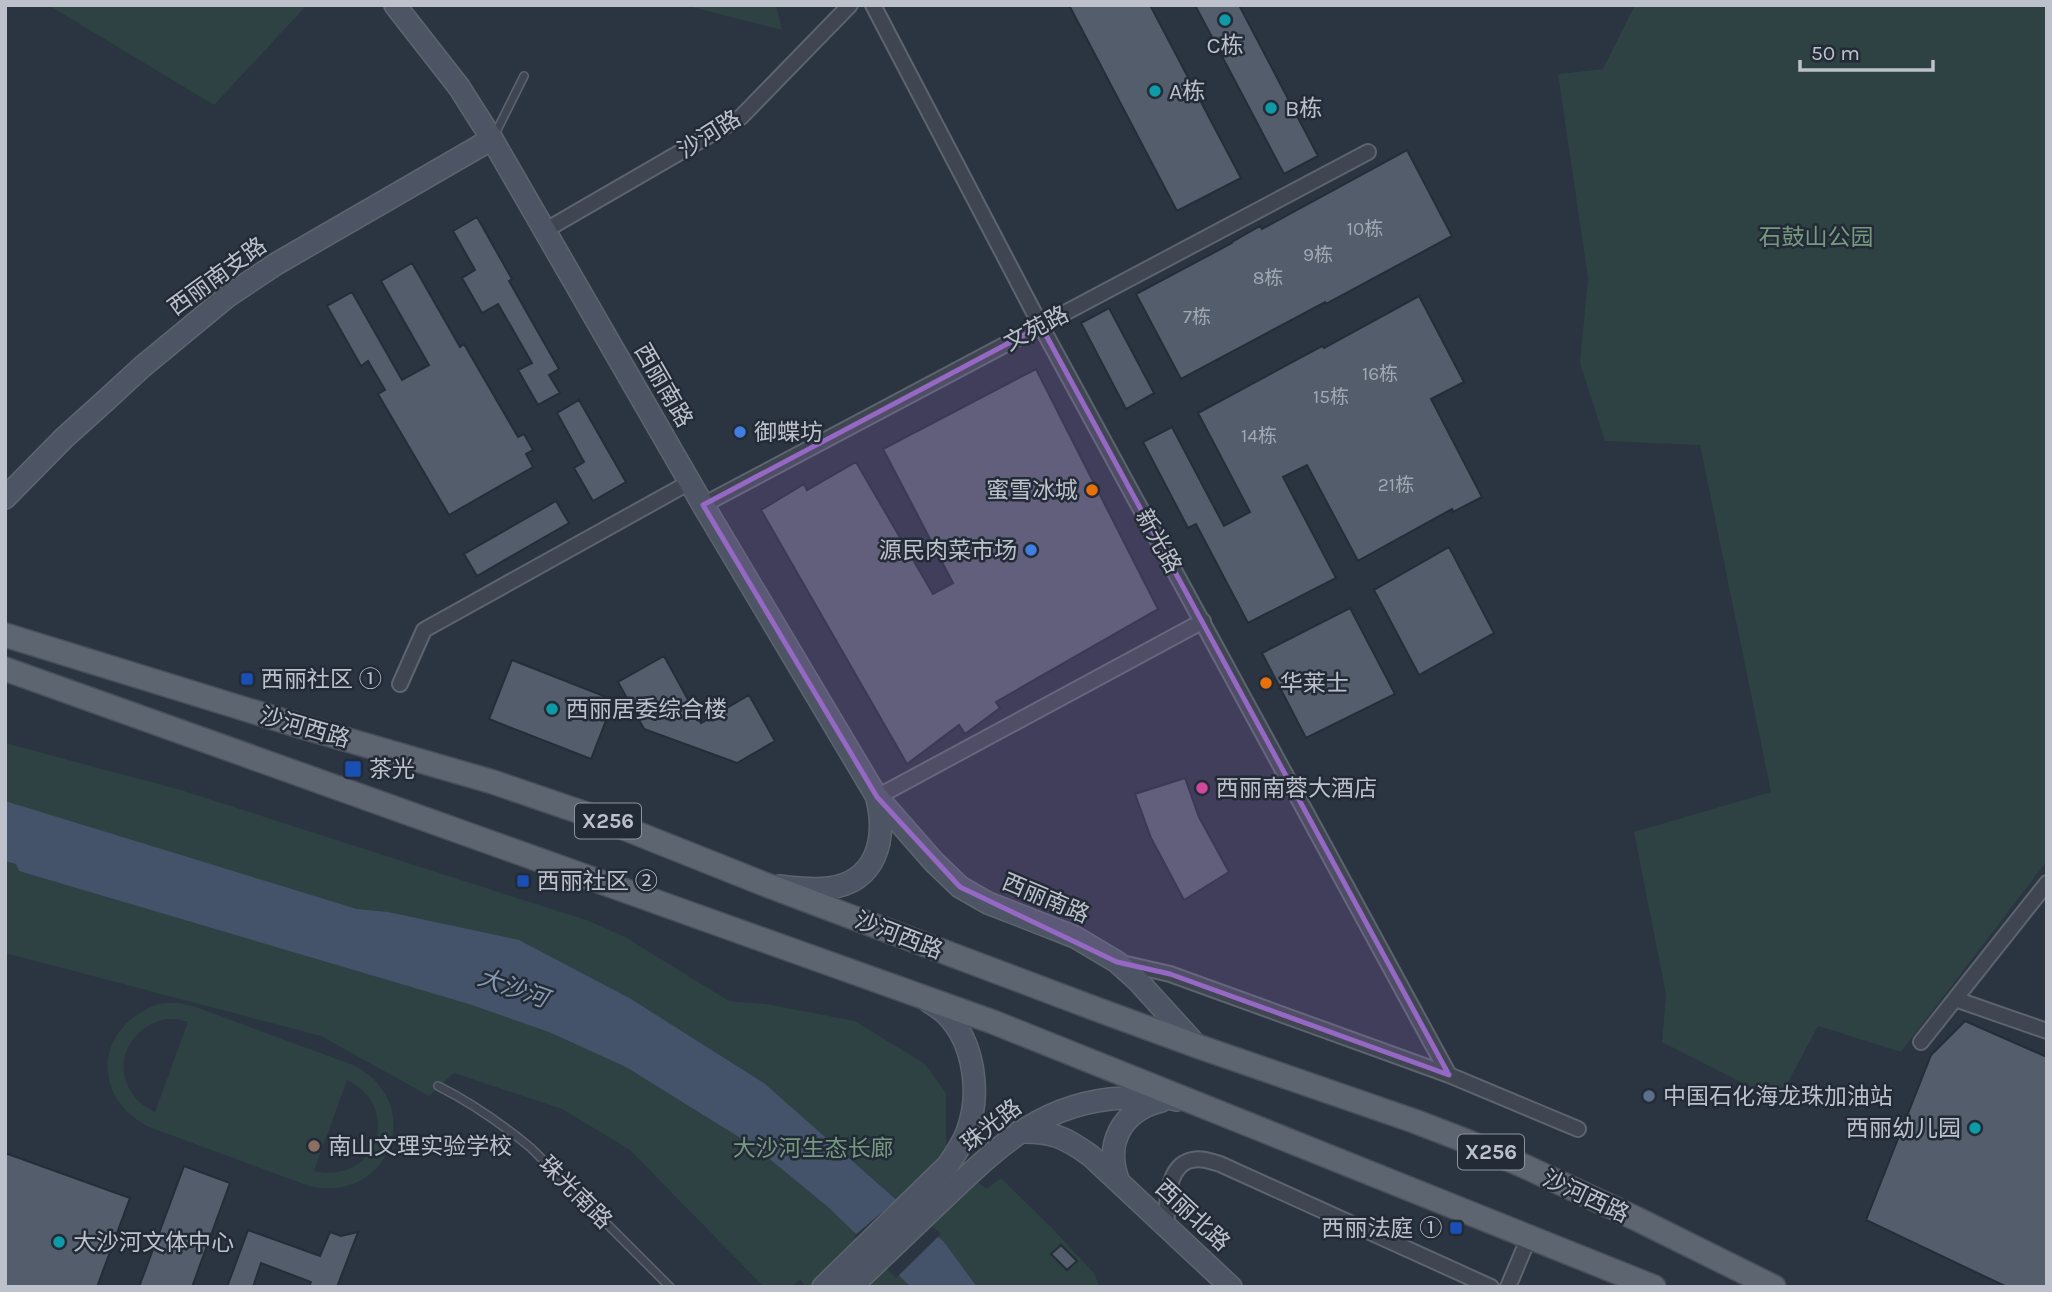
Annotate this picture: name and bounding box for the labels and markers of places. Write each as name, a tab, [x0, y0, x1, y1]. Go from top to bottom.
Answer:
marker: C栋	[1217, 12, 1233, 28]
place label: C栋	[1206, 32, 1244, 59]
place label: A栋	[1169, 78, 1205, 105]
marker: A栋	[1147, 83, 1163, 99]
place label: B栋	[1285, 95, 1322, 122]
marker: B栋	[1263, 100, 1279, 116]
place label: 御蝶坊	[754, 419, 823, 446]
marker: 御蝶坊	[732, 424, 748, 440]
place label: 蜜雪冰城	[986, 477, 1078, 504]
marker: 蜜雪冰城	[1084, 482, 1100, 498]
place label: 源民肉菜市场	[879, 537, 1017, 564]
marker: 源民肉菜市场	[1023, 542, 1039, 558]
place label: 西丽社区 ①	[261, 666, 381, 693]
place label: 华莱士	[1280, 670, 1349, 697]
marker: 西丽社区 ①	[239, 671, 255, 687]
marker: 华莱士	[1258, 675, 1274, 691]
place label: 西丽居委综合楼	[566, 696, 727, 723]
marker: 西丽居委综合楼	[544, 701, 560, 717]
place label: 茶光	[369, 756, 415, 783]
marker: 茶光	[343, 759, 363, 779]
place label: 西丽南蓉大酒店	[1216, 775, 1377, 802]
marker: 西丽南蓉大酒店	[1194, 780, 1210, 796]
place label: 西丽社区 ②	[537, 868, 657, 895]
marker: 西丽社区 ②	[515, 873, 531, 889]
place label: 中国石化海龙珠加油站	[1663, 1083, 1893, 1110]
marker: 中国石化海龙珠加油站	[1641, 1088, 1657, 1104]
place label: 西丽幼儿园	[1846, 1115, 1961, 1142]
marker: 西丽幼儿园	[1967, 1120, 1983, 1136]
place label: 南山文理实验学校	[328, 1133, 512, 1160]
marker: 南山文理实验学校	[306, 1138, 322, 1154]
place label: 西丽法庭 ①	[1322, 1215, 1442, 1242]
marker: 西丽法庭 ①	[1448, 1220, 1464, 1236]
place label: 大沙河文体中心	[73, 1229, 234, 1256]
marker: 大沙河文体中心	[51, 1234, 67, 1250]

